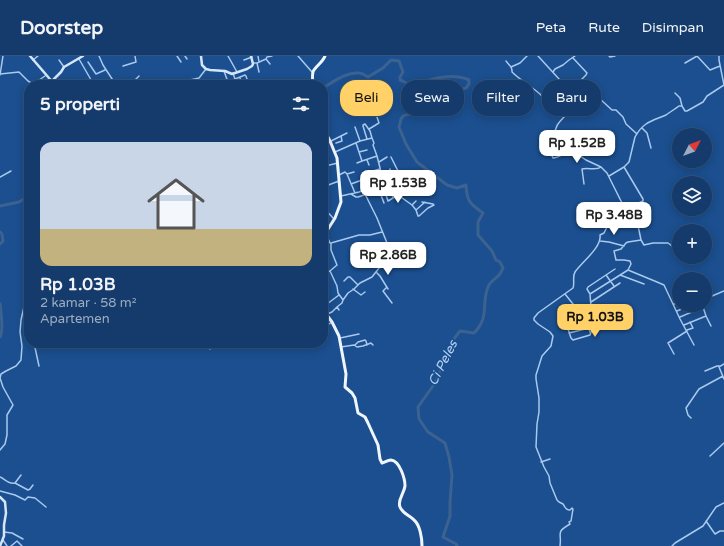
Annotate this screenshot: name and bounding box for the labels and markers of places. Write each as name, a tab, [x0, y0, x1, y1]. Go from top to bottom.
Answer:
pin: Rp 1.52B	[536, 130, 618, 164]
pin: Rp 1.53B	[357, 170, 439, 204]
pin: Rp 3.48B	[573, 202, 655, 236]
pin: Rp 2.86B	[347, 242, 429, 276]
pin: Rp 1.03B	[554, 304, 636, 338]

